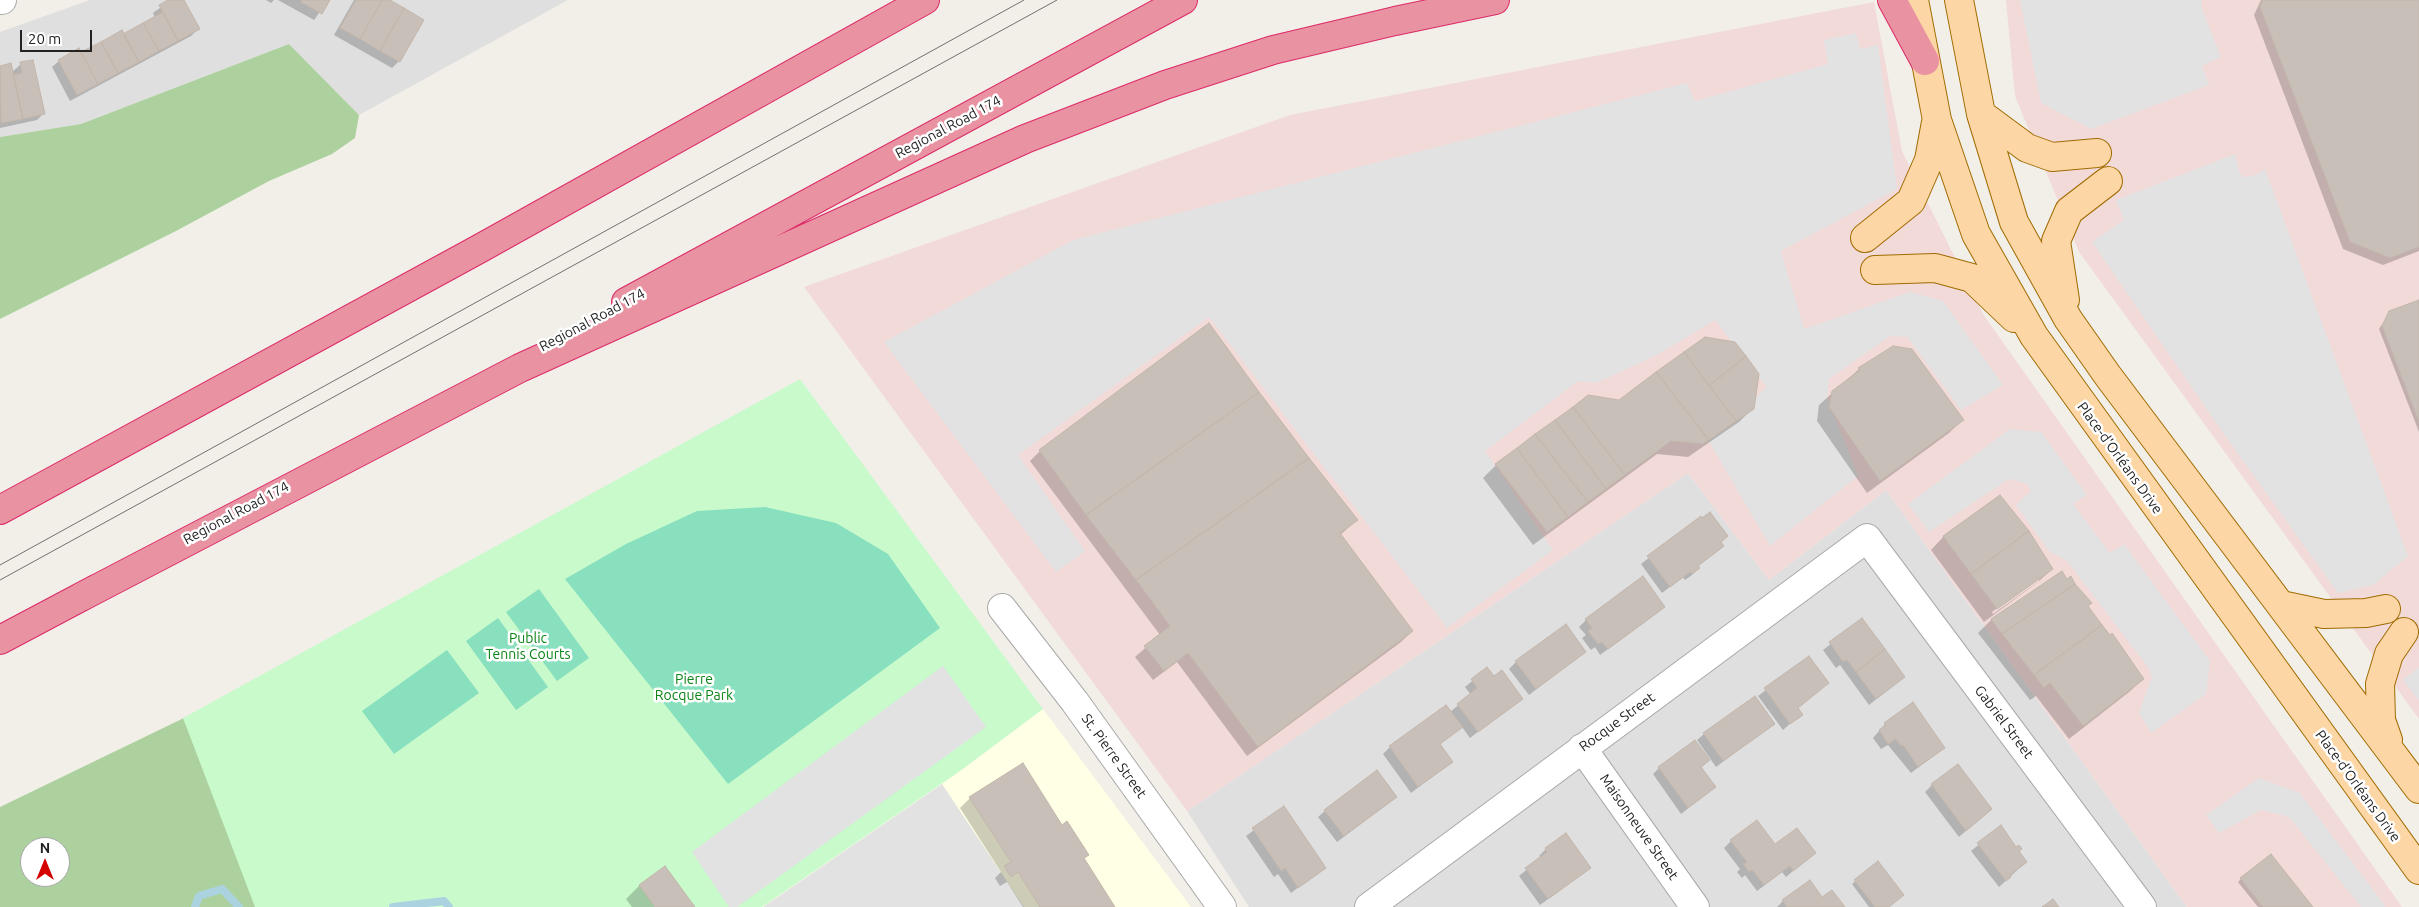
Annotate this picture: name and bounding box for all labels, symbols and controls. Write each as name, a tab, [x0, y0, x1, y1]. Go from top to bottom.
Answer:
scale bar	[22, 20, 95, 52]
text: 20 m	[28, 30, 61, 47]
street label: Regional Road 174	[892, 92, 1004, 162]
street label: Regional Road 174	[536, 285, 648, 355]
street label: Place-d'Orléans Drive	[2074, 399, 2166, 517]
street label: Regional Road 174	[180, 478, 292, 548]
park label: Public Tennis Courts	[485, 630, 571, 662]
park label: Pierre Rocque Park	[655, 671, 733, 704]
street label: Gabriel Street	[1971, 682, 2037, 762]
street label: Rocque Street	[1576, 689, 1658, 755]
street label: St. Pierre Street	[1078, 711, 1150, 801]
street label: Place-d'Orléans Drive	[2312, 727, 2404, 845]
street label: Maisonneuve Street	[1596, 771, 1682, 883]
north arrow	[20, 837, 70, 887]
text: N	[40, 840, 50, 856]

